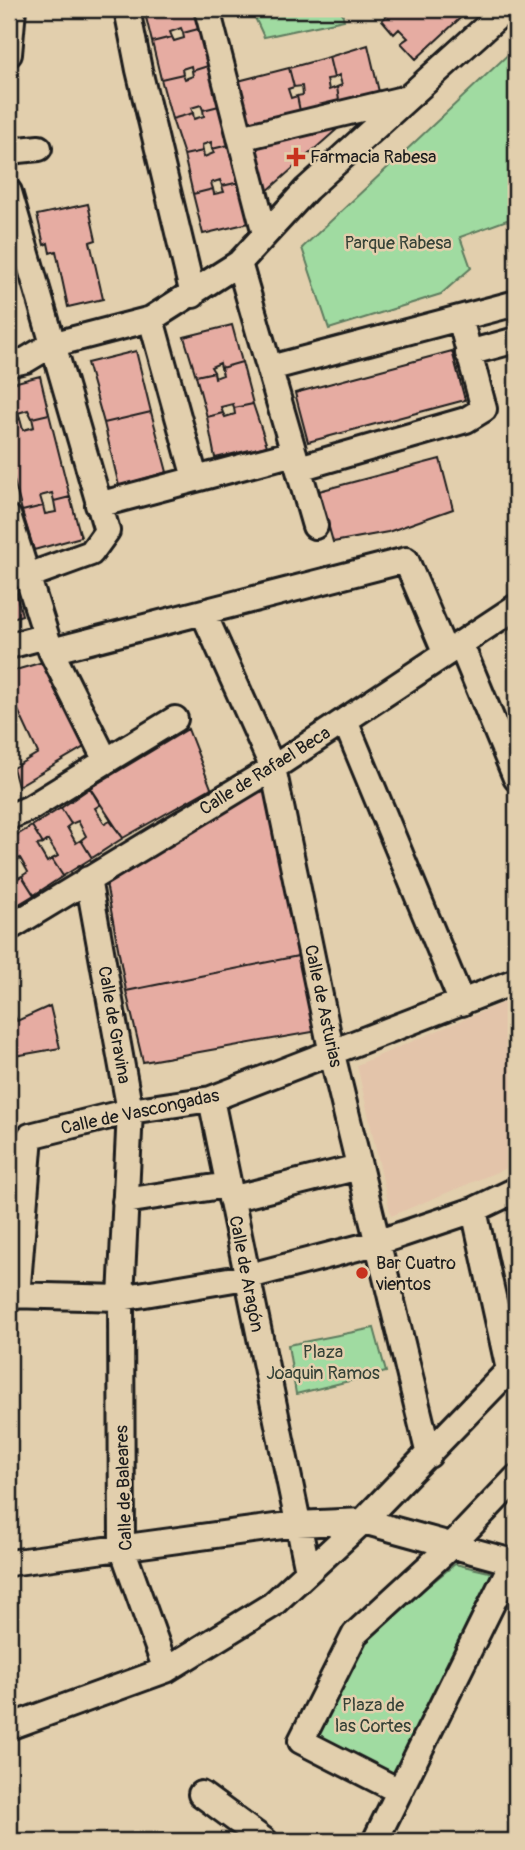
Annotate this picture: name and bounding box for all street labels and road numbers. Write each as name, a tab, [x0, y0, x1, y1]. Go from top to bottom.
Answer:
street label: Calle de Rafael Beca	[195, 722, 335, 820]
street label: Calle de Asturias	[299, 943, 347, 1069]
street label: Calle de Gravina	[92, 964, 136, 1086]
street label: Calle de Vascongadas	[59, 1084, 221, 1140]
street label: Calle de Aragón	[223, 1214, 269, 1334]
street label: Calle de Baleares	[110, 1425, 138, 1551]

